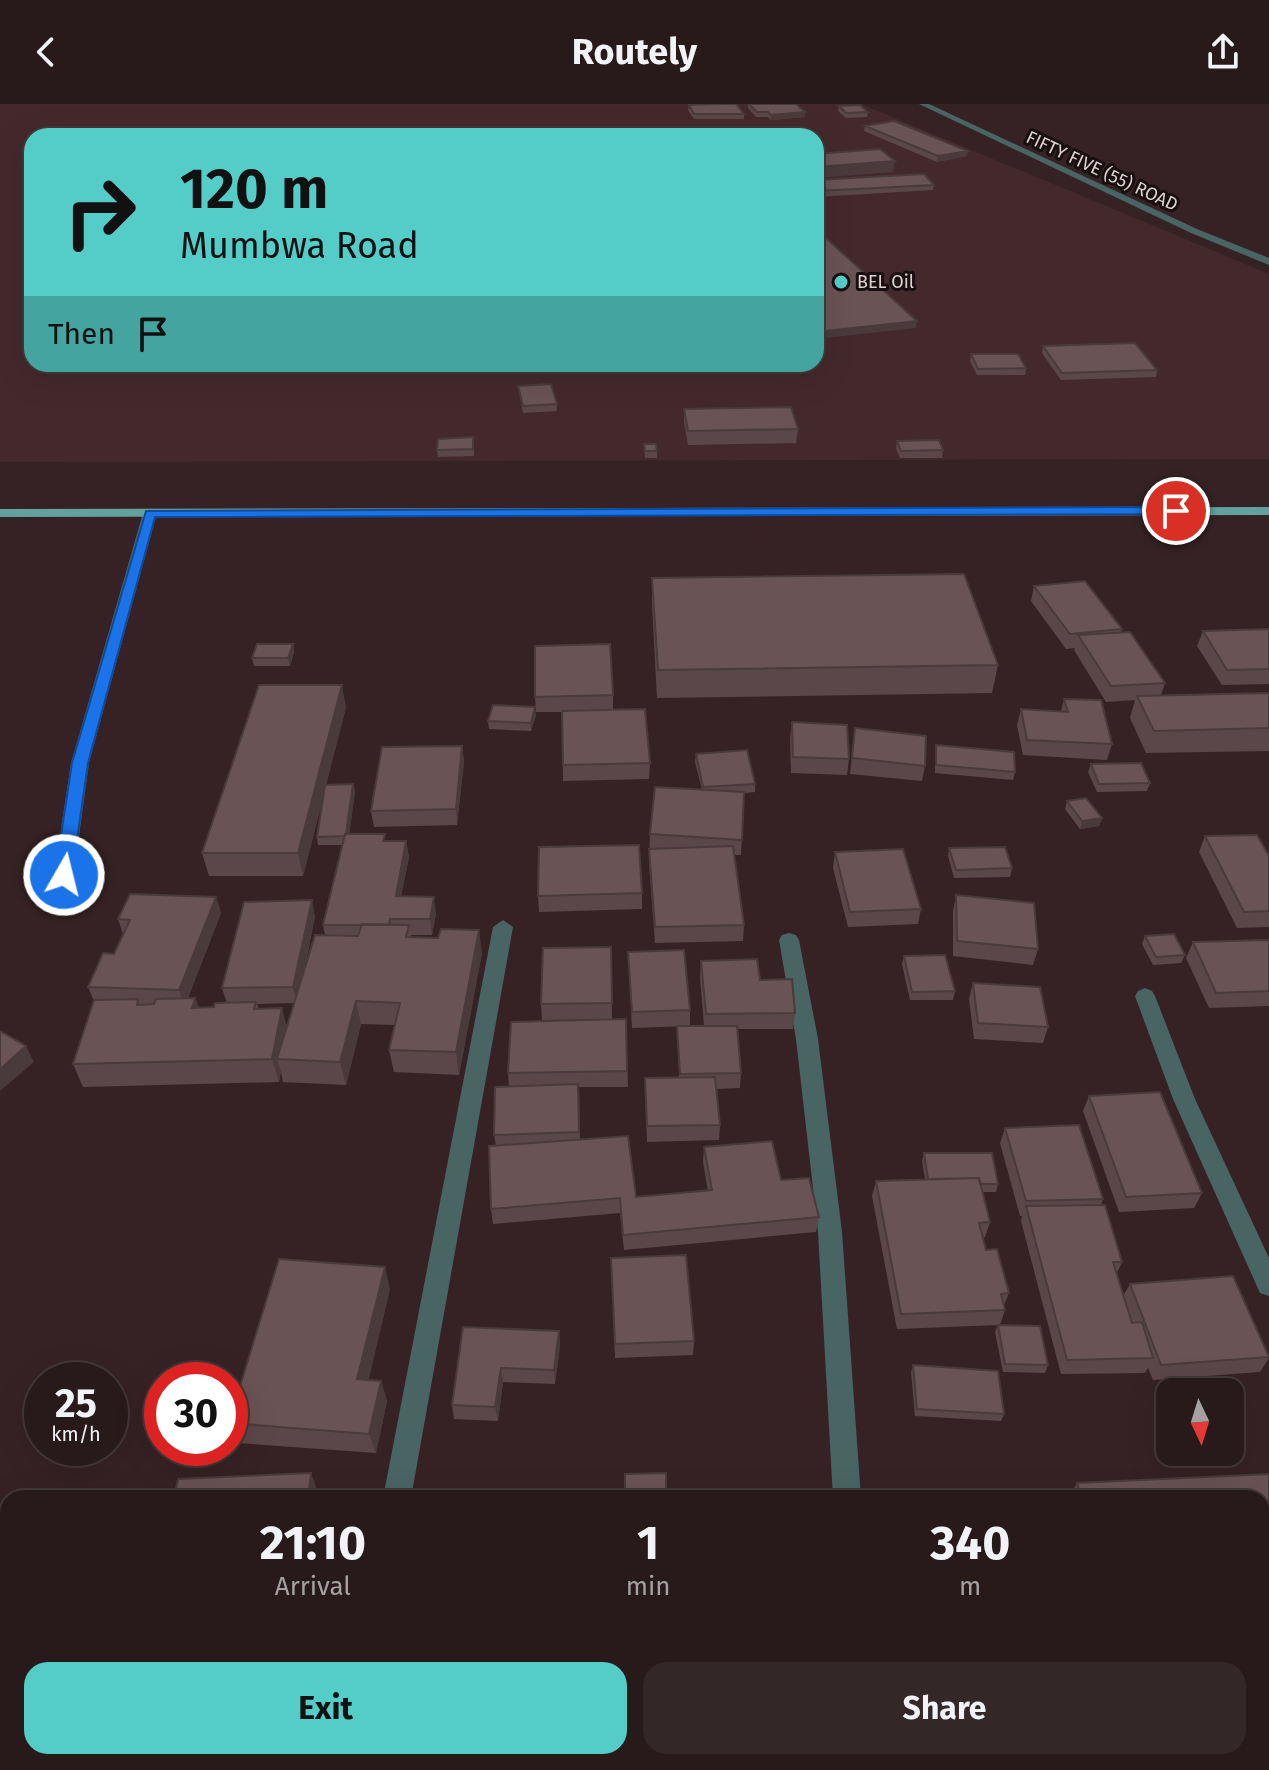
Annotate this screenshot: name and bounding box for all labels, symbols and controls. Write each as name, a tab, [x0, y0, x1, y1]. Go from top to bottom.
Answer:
icon: back	[24, 30, 68, 74]
text: Routely	[572, 30, 697, 74]
icon: share	[1201, 30, 1245, 74]
street label: FIFTY FIVE (55) ROAD	[1023, 126, 1181, 216]
text: 120 m	[180, 156, 328, 223]
icon: right	[48, 160, 152, 264]
text: Mumbwa Road	[180, 224, 419, 268]
place label: BEL Oil	[857, 271, 914, 293]
marker: BEL Oil	[832, 273, 850, 291]
icon: arrive	[131, 312, 175, 356]
text: Then	[48, 316, 115, 352]
pin	[1142, 477, 1210, 545]
icon: arrive	[1154, 489, 1198, 533]
position arrow	[22, 833, 106, 917]
speed limit sign: 30	[144, 1362, 248, 1466]
north arrow	[1156, 1378, 1244, 1466]
map controls	[1156, 1378, 1244, 1466]
text: 25	[55, 1380, 97, 1428]
text: km/h	[51, 1422, 101, 1446]
text: 21:10	[260, 1514, 366, 1572]
text: 1	[637, 1514, 659, 1572]
text: 340	[930, 1514, 1010, 1572]
text: Arrival	[275, 1571, 351, 1602]
text: min	[626, 1571, 671, 1602]
text: m	[959, 1571, 981, 1602]
button: Exit	[24, 1662, 627, 1754]
button: Share	[643, 1662, 1246, 1754]

